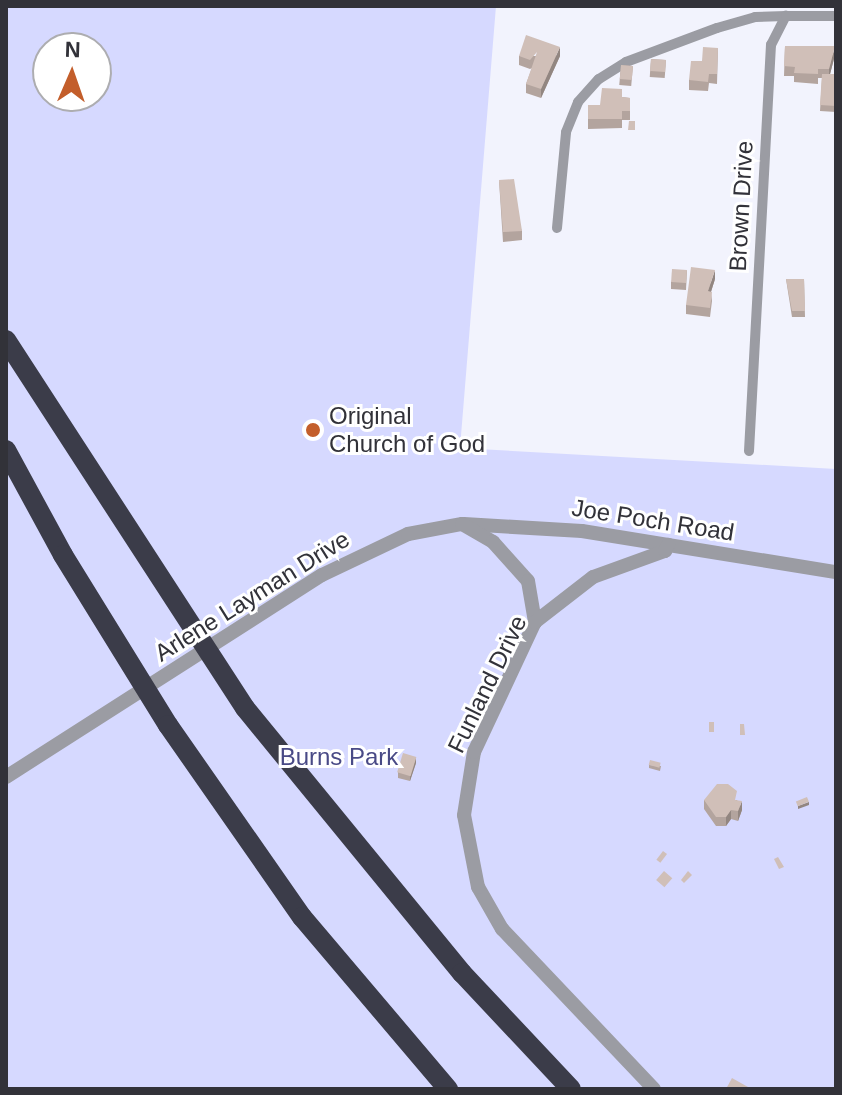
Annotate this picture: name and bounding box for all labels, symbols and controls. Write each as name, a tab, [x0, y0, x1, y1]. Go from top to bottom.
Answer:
north arrow	[32, 32, 112, 112]
text: N	[64, 37, 81, 62]
street label: Brown Drive	[723, 140, 759, 272]
place label: Original Church of God	[329, 402, 485, 458]
marker: Original Church of God	[304, 421, 322, 439]
street label: Joe Poch Road	[570, 493, 736, 547]
street label: Arlene Layman Drive	[149, 524, 355, 668]
street label: Funland Drive	[441, 611, 533, 757]
park label: Burns Park	[280, 743, 398, 771]

